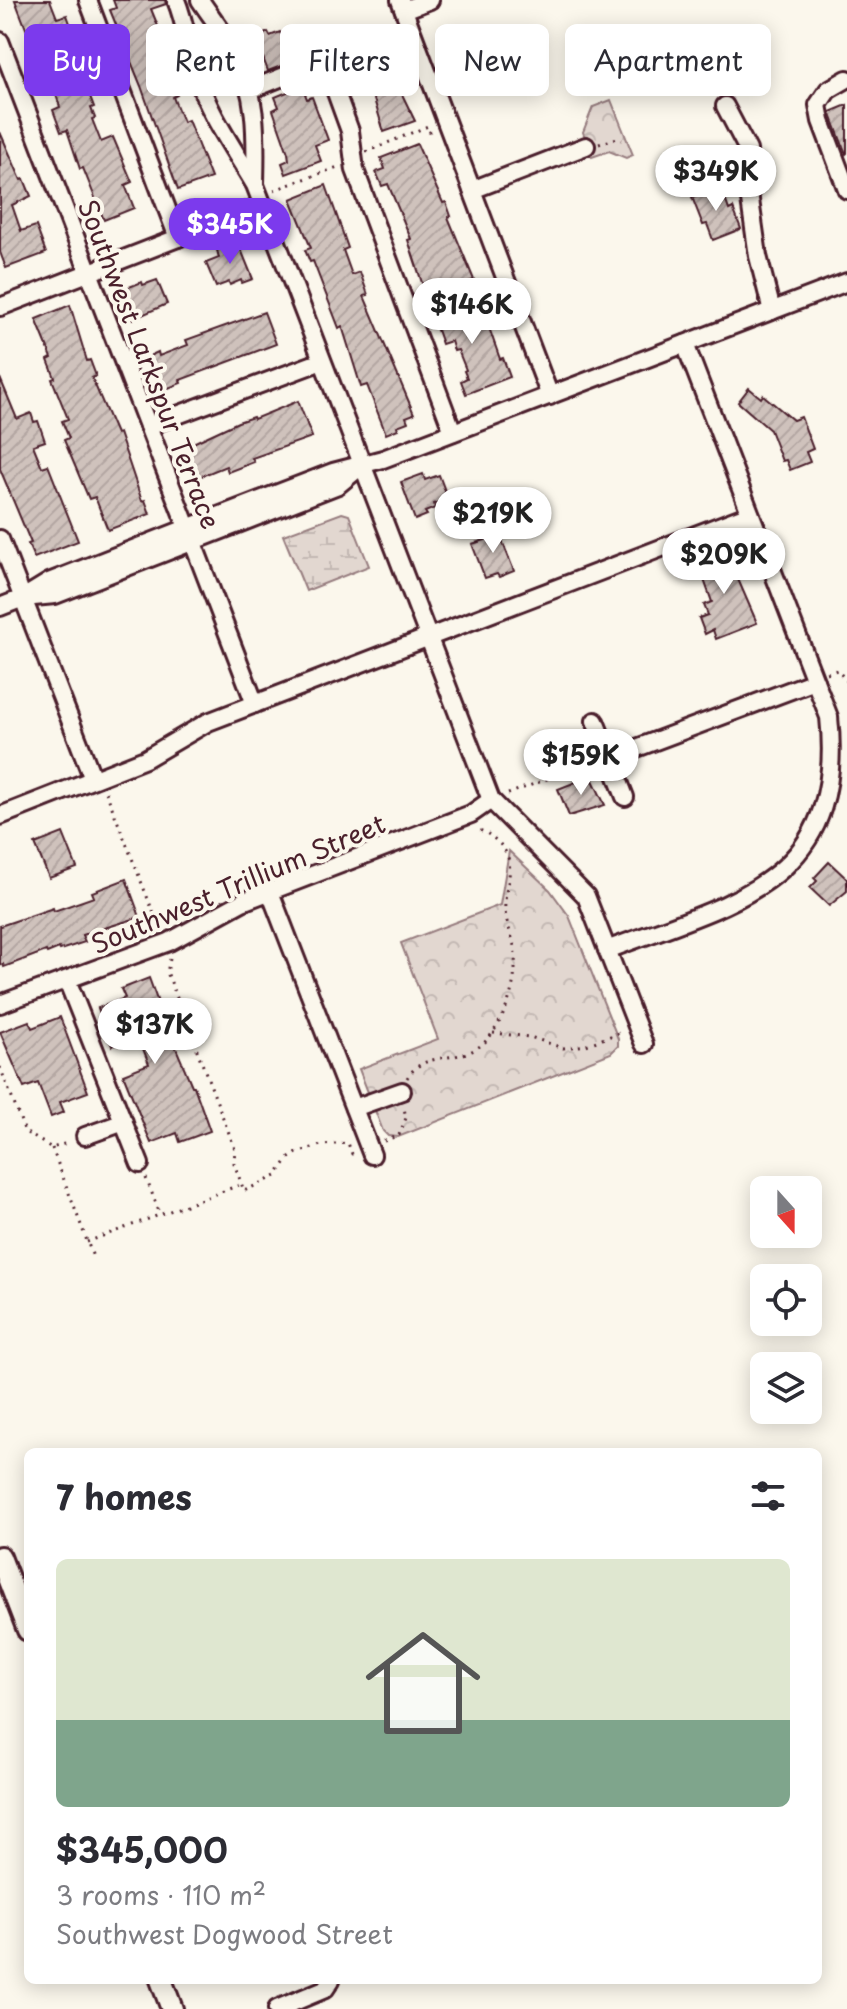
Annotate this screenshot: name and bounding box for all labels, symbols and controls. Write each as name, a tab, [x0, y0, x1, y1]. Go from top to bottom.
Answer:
chip: Buy	[24, 24, 130, 96]
chip: Rent	[146, 24, 264, 96]
chip: Filters	[280, 24, 419, 96]
chip: New	[435, 24, 549, 96]
chip: Apartment	[565, 24, 771, 96]
pin: $349K	[660, 145, 772, 213]
text: $349K	[673, 151, 759, 190]
street label: Southwest Larkspur Terrace	[69, 194, 231, 534]
pin: $345K	[174, 198, 286, 266]
text: $345K	[187, 204, 273, 243]
pin: $146K	[416, 278, 528, 346]
text: $146K	[430, 284, 514, 323]
pin: $219K	[437, 487, 549, 555]
text: $219K	[453, 493, 533, 532]
pin: $209K	[668, 528, 780, 596]
text: $209K	[680, 534, 768, 573]
pin: $159K	[525, 729, 637, 797]
text: $159K	[542, 735, 620, 774]
street label: Southwest Trillium Street	[85, 803, 391, 963]
pin: $137K	[99, 998, 211, 1066]
text: $137K	[116, 1004, 194, 1043]
north arrow	[750, 1176, 822, 1248]
map controls	[750, 1176, 822, 1424]
button: locate	[750, 1264, 822, 1336]
button: layers	[750, 1352, 822, 1424]
text: 7 homes	[56, 1470, 192, 1522]
icon: filters	[746, 1474, 790, 1518]
icon: home	[351, 1611, 495, 1755]
text: $345,000	[56, 1823, 228, 1875]
text: 3 rooms · 110 m²	[56, 1875, 266, 1914]
text: Southwest Dogwood Street	[56, 1914, 393, 1953]

